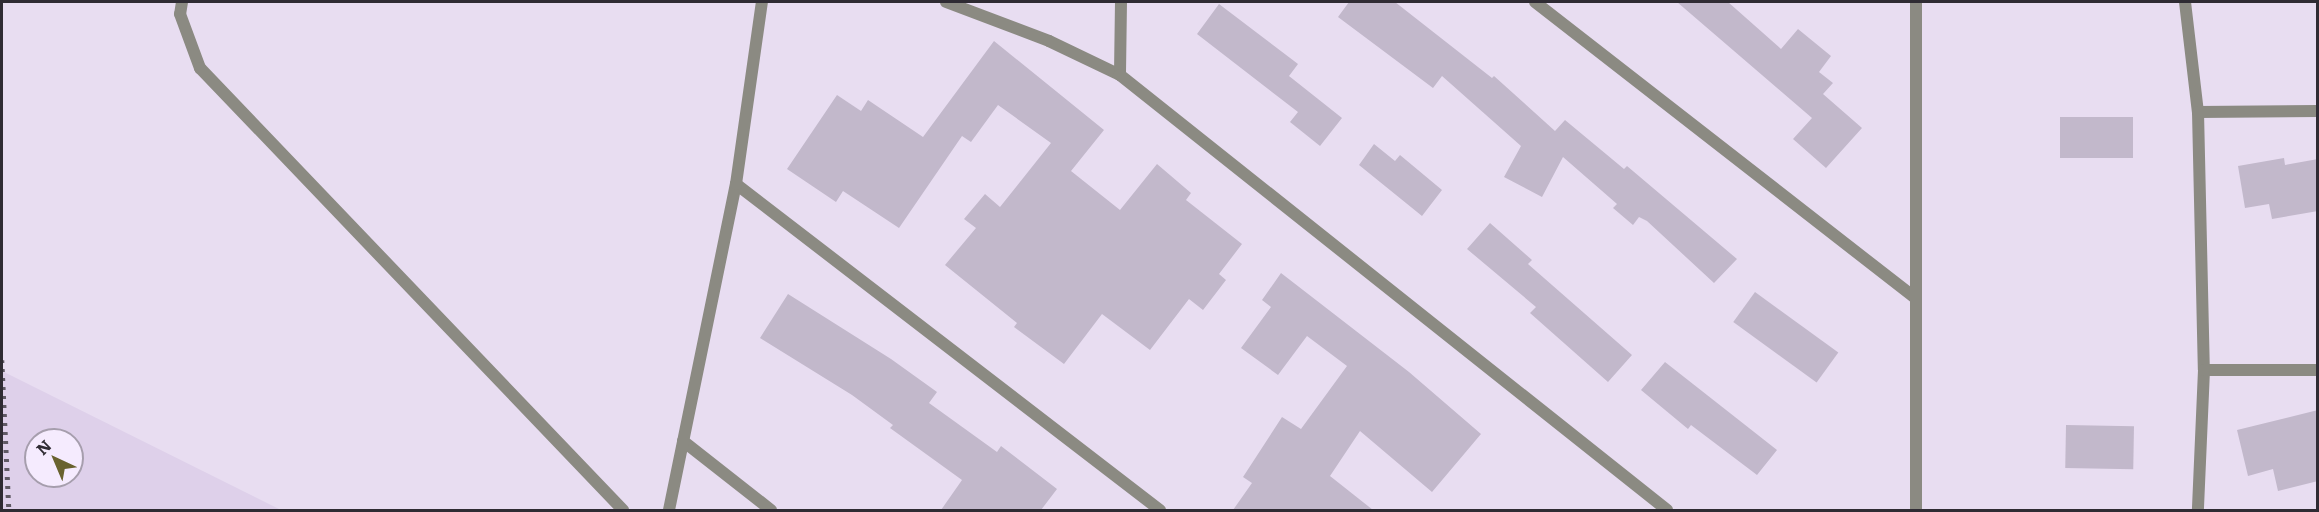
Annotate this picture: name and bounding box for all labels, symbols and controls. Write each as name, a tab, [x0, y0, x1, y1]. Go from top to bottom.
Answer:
north arrow	[24, 428, 84, 488]
text: N	[30, 433, 56, 460]

